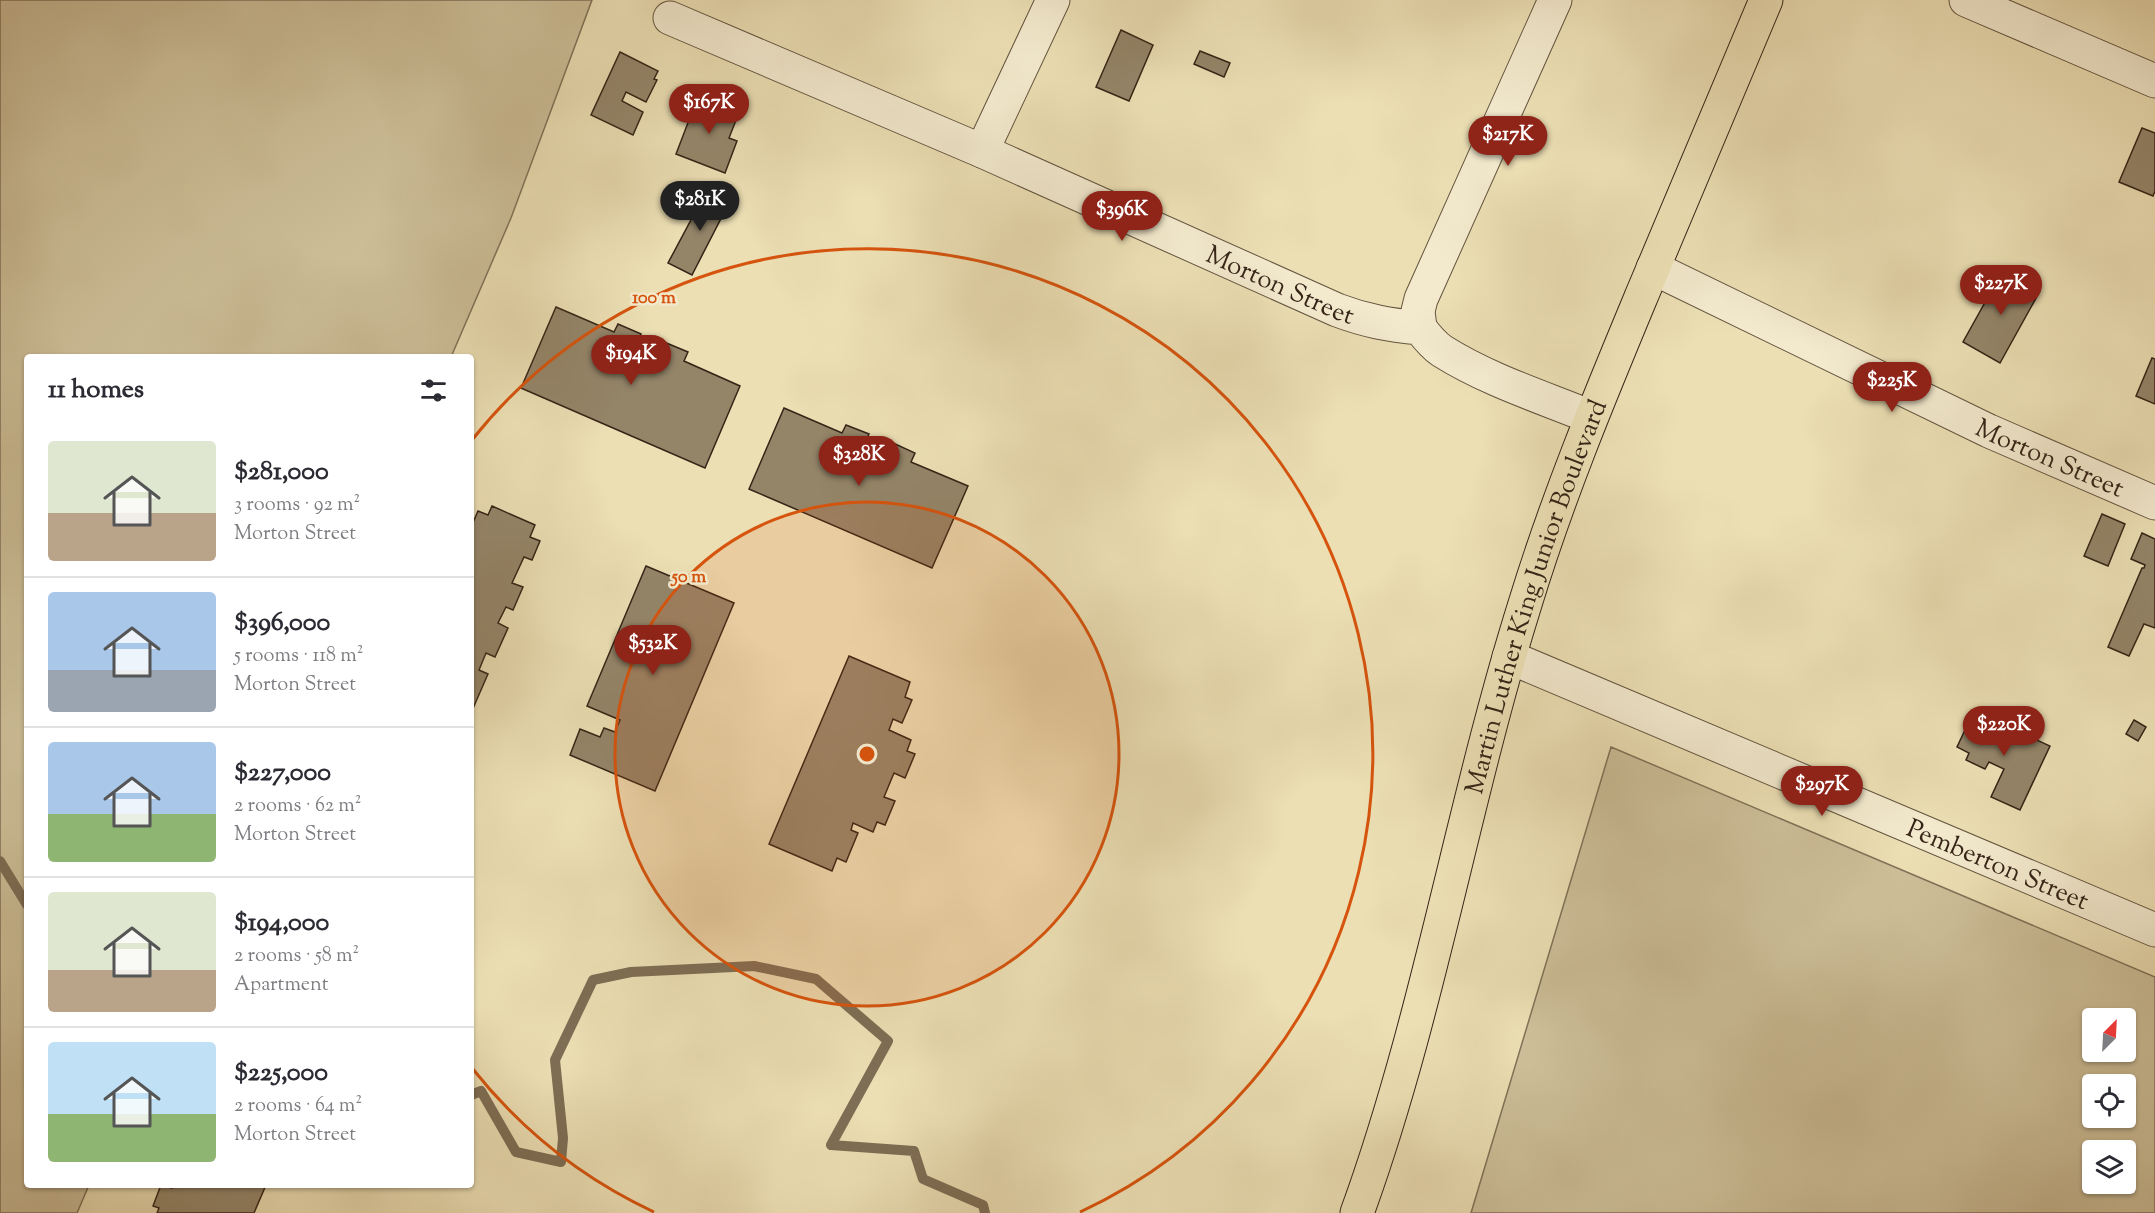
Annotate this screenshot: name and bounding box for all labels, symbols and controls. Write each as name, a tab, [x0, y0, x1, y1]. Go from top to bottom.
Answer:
pin: $167K	[667, 84, 751, 135]
text: $167K	[683, 89, 735, 118]
pin: $217K	[1466, 116, 1550, 167]
text: $217K	[1482, 121, 1534, 150]
pin: $281K	[658, 181, 742, 232]
text: $281K	[674, 186, 726, 215]
pin: $396K	[1080, 191, 1164, 242]
text: $396K	[1096, 196, 1148, 225]
street label: Morton Street	[1199, 238, 1359, 336]
pin: $227K	[1959, 265, 2043, 316]
text: $227K	[1974, 270, 2028, 299]
text: 100 m	[632, 286, 676, 312]
pin: $194K	[589, 335, 673, 386]
text: $194K	[605, 340, 657, 369]
pin: $225K	[1850, 362, 1934, 413]
text: $225K	[1867, 367, 1917, 396]
text: 11 homes	[48, 372, 144, 409]
icon: filters	[417, 374, 450, 407]
street label: Martin Luther King Junior Boulevard	[1457, 394, 1618, 798]
street label: Morton Street	[1968, 411, 2129, 508]
pin: $328K	[817, 436, 901, 487]
text: $328K	[833, 441, 885, 470]
text: $281,000	[234, 454, 329, 491]
icon: home	[96, 465, 168, 537]
text: 3 rooms · 92 m²	[234, 491, 360, 520]
text: Morton Street	[234, 520, 356, 549]
text: 50 m	[670, 565, 706, 591]
text: $396,000	[234, 605, 330, 642]
icon: home	[96, 616, 168, 688]
pin: $532K	[611, 625, 695, 676]
text: $532K	[628, 630, 678, 659]
text: 5 rooms · 118 m²	[234, 642, 364, 671]
text: Morton Street	[234, 671, 356, 700]
pin: $220K	[1962, 706, 2046, 757]
text: $220K	[1977, 711, 2031, 740]
centre of rings	[857, 744, 877, 764]
text: $227,000	[234, 755, 331, 792]
icon: home	[96, 766, 168, 838]
pin: $297K	[1780, 766, 1864, 817]
text: $297K	[1795, 771, 1849, 800]
text: 2 rooms · 62 m²	[234, 792, 362, 821]
street label: Pemberton Street	[1900, 811, 2094, 921]
text: Morton Street	[234, 821, 356, 850]
text: $194,000	[234, 905, 329, 942]
icon: home	[96, 916, 168, 988]
text: 2 rooms · 58 m²	[234, 942, 359, 971]
text: Apartment	[234, 971, 329, 1000]
north arrow	[2082, 1008, 2136, 1062]
map controls	[2082, 1008, 2136, 1194]
text: $225,000	[234, 1055, 328, 1092]
icon: home	[96, 1066, 168, 1138]
button: locate	[2082, 1074, 2136, 1128]
text: 2 rooms · 64 m²	[234, 1092, 362, 1121]
text: Morton Street	[234, 1121, 356, 1150]
button: layers	[2082, 1140, 2136, 1194]

